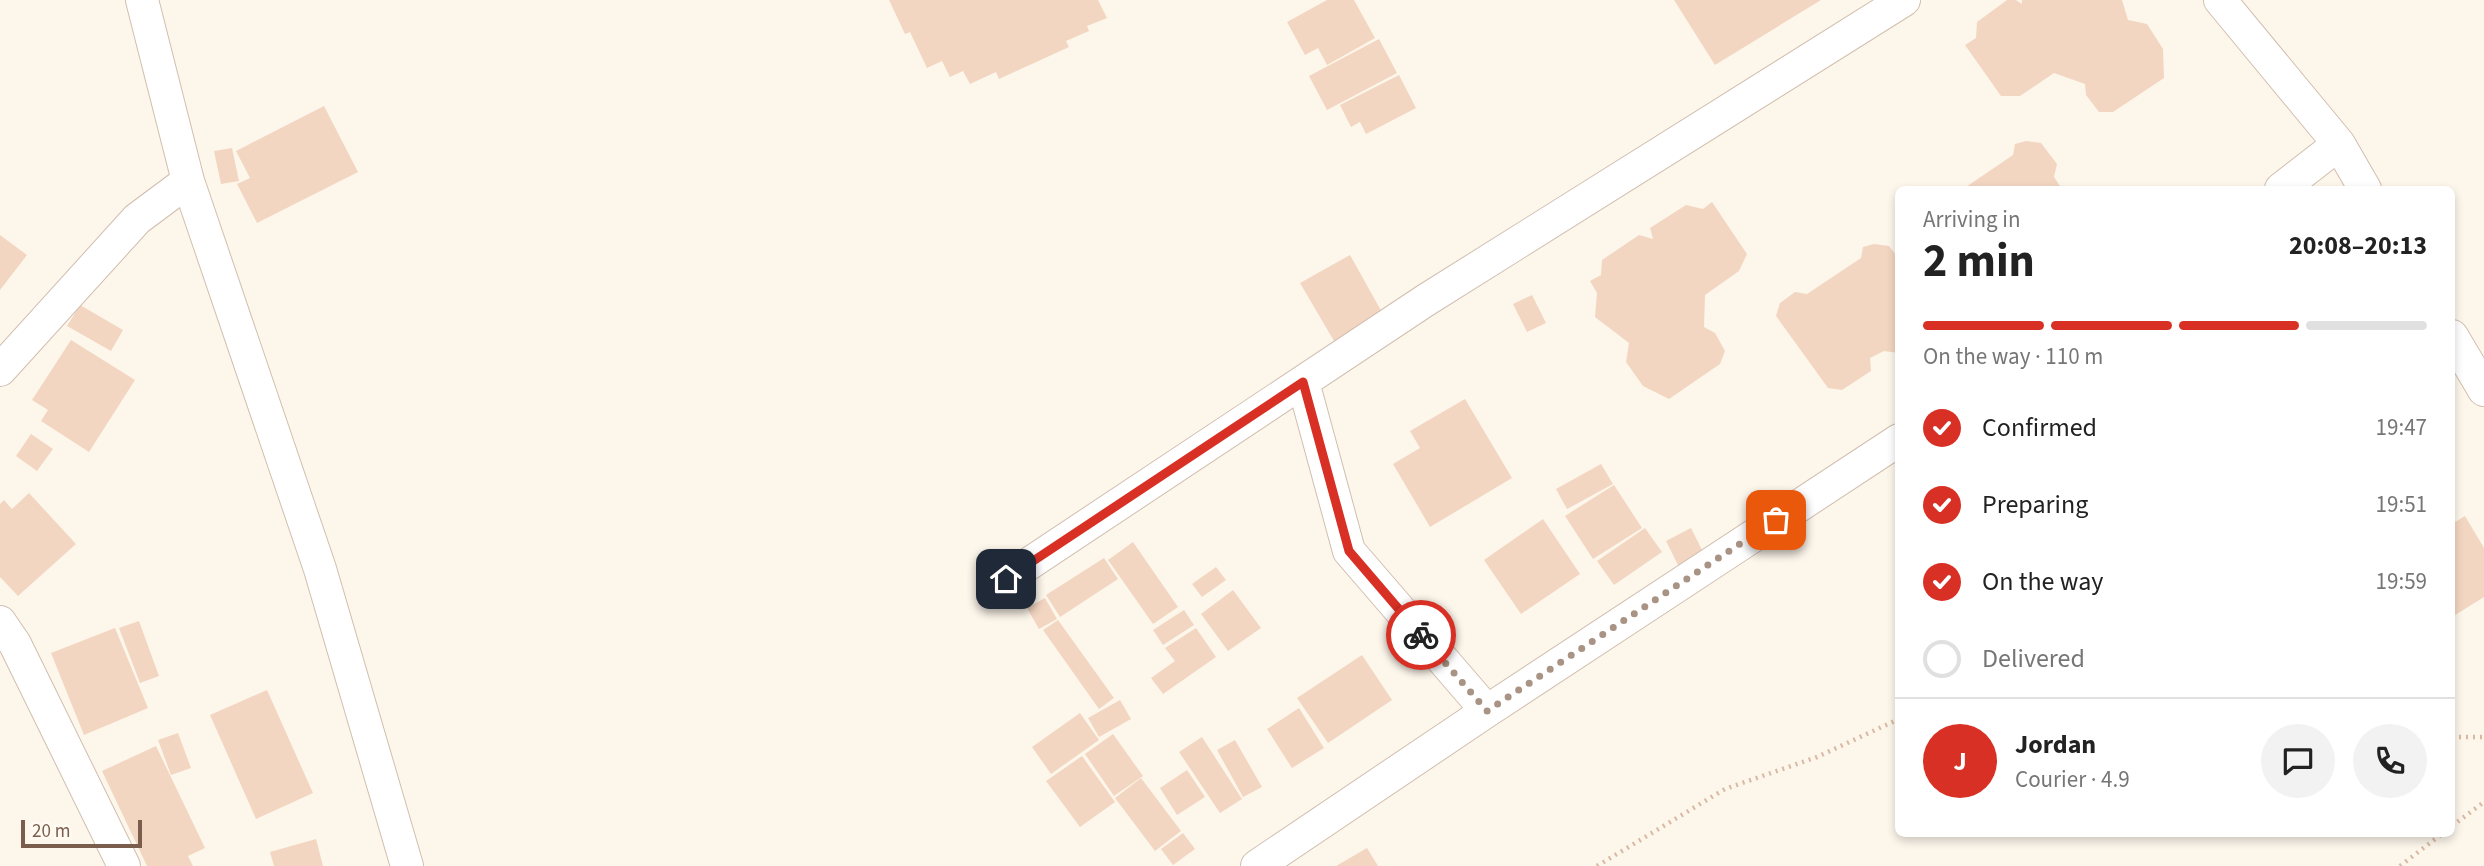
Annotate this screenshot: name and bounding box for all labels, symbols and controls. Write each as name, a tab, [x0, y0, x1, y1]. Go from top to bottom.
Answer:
text: Arriving in	[1923, 203, 2021, 236]
text: 20:08–20:13	[2289, 227, 2427, 264]
text: 2 min	[1923, 229, 2035, 294]
text: On the way · 110 m	[1923, 340, 2103, 373]
icon: check	[1923, 409, 1961, 447]
text: Confirmed	[1982, 409, 2097, 446]
text: 19:47	[2376, 411, 2427, 444]
icon: check	[1923, 486, 1961, 524]
text: Preparing	[1982, 486, 2088, 523]
text: 19:51	[2376, 488, 2427, 521]
pin	[1746, 490, 1806, 550]
icon: bag	[1757, 501, 1795, 539]
pin	[976, 549, 1036, 609]
icon: home	[987, 560, 1025, 598]
icon: check	[1923, 563, 1961, 601]
text: On the way	[1982, 563, 2103, 600]
text: 19:59	[2376, 565, 2427, 598]
courier	[1386, 600, 1456, 670]
icon: bike	[1402, 616, 1440, 654]
text: Delivered	[1982, 640, 2085, 677]
button: chat	[2261, 724, 2335, 798]
button: phone	[2353, 724, 2427, 798]
text: Jordan	[2015, 726, 2096, 763]
text: J	[1953, 743, 1967, 780]
text: Courier · 4.9	[2015, 763, 2130, 796]
scale bar	[21, 817, 142, 849]
text: 20 m	[32, 818, 70, 845]

